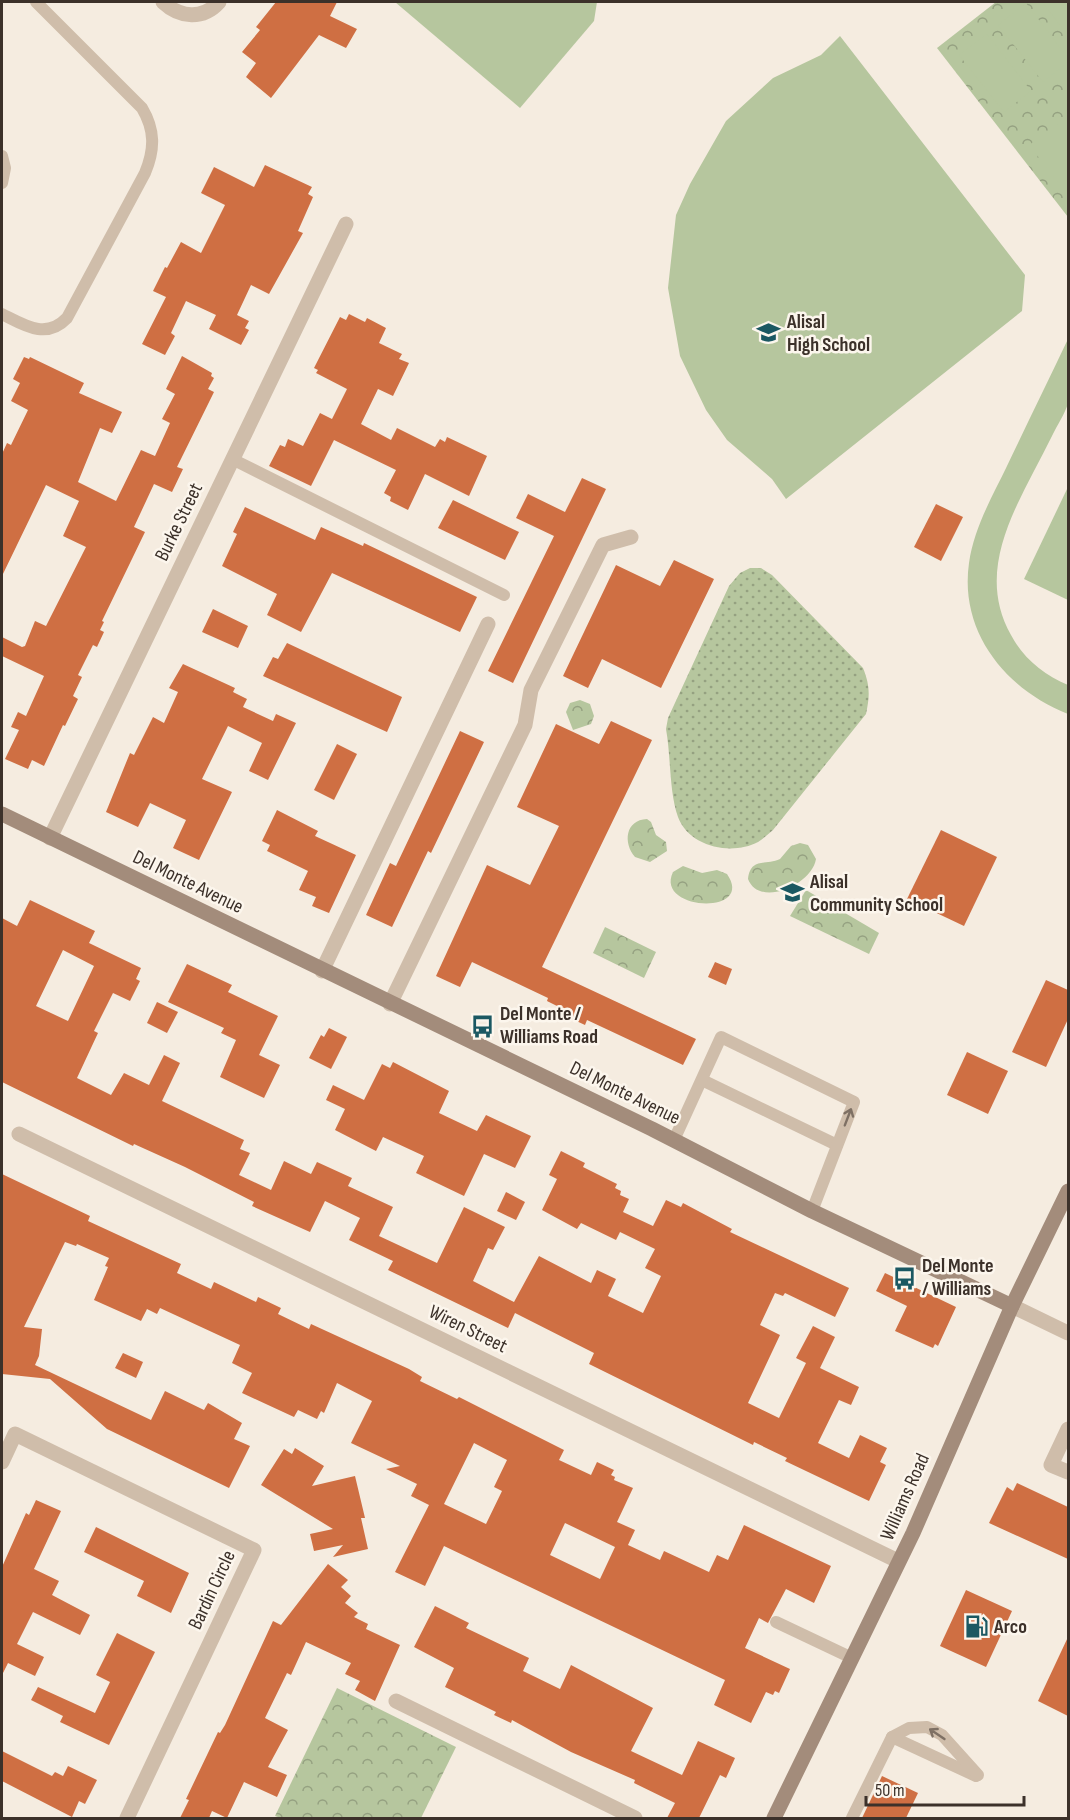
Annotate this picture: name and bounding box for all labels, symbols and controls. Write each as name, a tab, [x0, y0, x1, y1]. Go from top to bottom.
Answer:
place label: Alisal High School	[786, 310, 870, 357]
school or university icon: Alisal High School	[756, 320, 782, 346]
street label: Burke Street	[150, 479, 208, 565]
street label: Del Monte Avenue	[129, 845, 247, 919]
place label: Alisal Community School	[809, 870, 943, 917]
school or university icon: Alisal Community School	[779, 880, 805, 906]
place label: Del Monte / Williams Road	[500, 1002, 598, 1049]
bus stop icon: Del Monte / Williams Road	[469, 1013, 495, 1039]
street label: Del Monte Avenue	[566, 1056, 684, 1130]
one-way arrow	[843, 1109, 854, 1127]
place label: Del Monte / Williams	[922, 1254, 993, 1301]
bus stop icon: Del Monte / Williams	[891, 1265, 917, 1291]
street label: Wiren Street	[425, 1300, 511, 1358]
street label: Williams Road	[875, 1450, 935, 1544]
street label: Bardin Circle	[183, 1547, 241, 1633]
fuel station icon: Arco	[963, 1614, 989, 1640]
place label: Arco	[993, 1615, 1027, 1639]
one-way arrow	[929, 1727, 946, 1739]
scale bar	[866, 1769, 1024, 1807]
text: 50 m	[875, 1780, 905, 1801]

